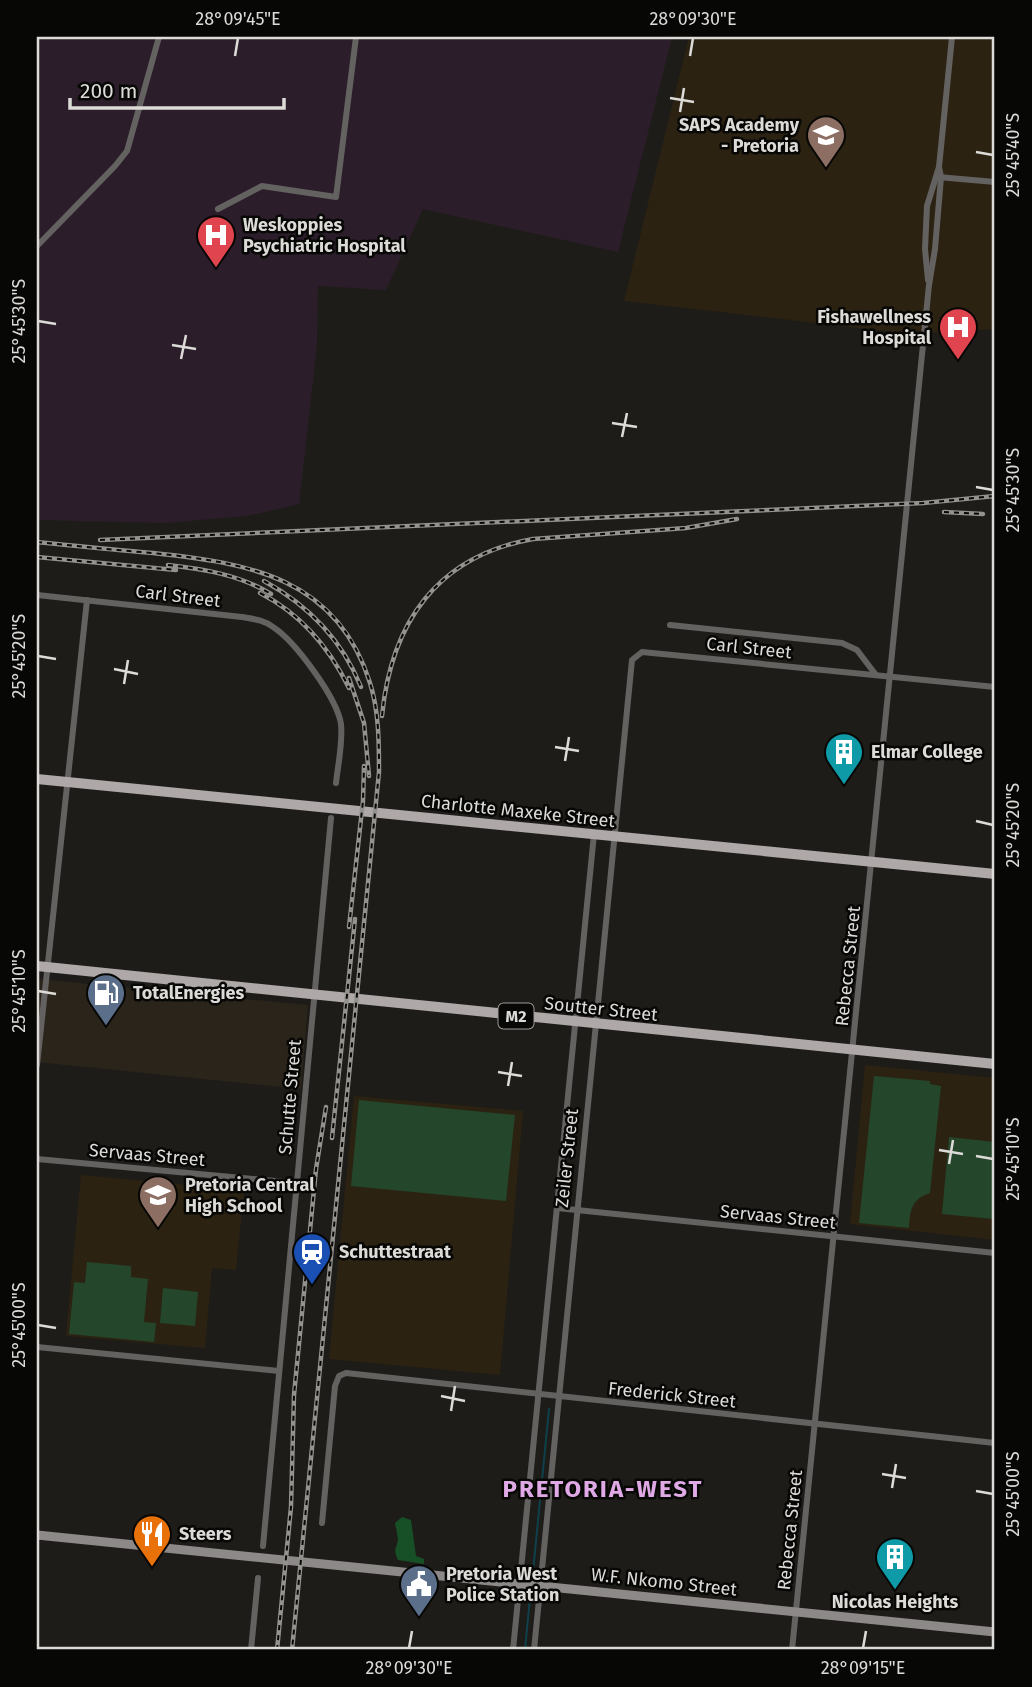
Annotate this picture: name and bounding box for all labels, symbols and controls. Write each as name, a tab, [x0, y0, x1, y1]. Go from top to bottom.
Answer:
text: 28°09'45"E	[195, 8, 281, 30]
text: 28°09'30"E	[649, 8, 737, 30]
scale bar	[70, 66, 284, 110]
text: 200 m	[80, 78, 137, 104]
text: 25°45'40"S	[1002, 112, 1024, 197]
place label: SAPS Academy - Pretoria	[679, 114, 800, 157]
school or university icon: SAPS Academy - Pretoria	[805, 114, 847, 169]
hospital icon: Weskoppies Psychiatric Hospital	[195, 214, 237, 269]
place label: Weskoppies Psychiatric Hospital	[243, 214, 406, 257]
text: 25°45'30"S	[8, 278, 30, 363]
place label: Fishawellness Hospital	[817, 306, 932, 349]
hospital icon: Fishawellness Hospital	[937, 306, 979, 361]
text: 25°45'30"S	[1002, 447, 1024, 532]
street label: Carl Street	[134, 580, 222, 612]
text: 25°45'20"S	[8, 613, 30, 698]
street label: Carl Street	[705, 633, 793, 663]
building icon: Elmar College	[823, 731, 865, 786]
place label: Elmar College	[871, 741, 983, 763]
text: 25°45'20"S	[1002, 782, 1024, 867]
street label: Charlotte Maxeke Street	[420, 790, 617, 832]
street label: Rebecca Street	[831, 904, 865, 1027]
text: 25°45'10"S	[8, 949, 30, 1033]
fuel station icon: TotalEnergies	[85, 972, 127, 1027]
place label: TotalEnergies	[133, 982, 245, 1004]
street label: Soutter Street	[543, 992, 659, 1026]
road number: M2	[498, 1004, 534, 1028]
street label: Schutte Street	[274, 1038, 306, 1156]
street label: Zeiler Street	[551, 1107, 583, 1209]
text: 25°45'10"S	[1002, 1117, 1024, 1201]
street label: Servaas Street	[88, 1139, 206, 1171]
school or university icon: Pretoria Central High School	[137, 1174, 179, 1229]
place label: Pretoria Central High School	[185, 1174, 315, 1217]
street label: Servaas Street	[719, 1200, 838, 1234]
station icon: Schuttestraat	[291, 1231, 333, 1286]
place label: Schuttestraat	[339, 1241, 452, 1263]
text: 25°45'00"S	[8, 1282, 30, 1368]
street label: Frederick Street	[607, 1377, 738, 1413]
text: 25°45'00"S	[1002, 1451, 1024, 1537]
street label: Rebecca Street	[773, 1468, 807, 1591]
district label: PRETORIA-WEST	[503, 1475, 703, 1503]
restaurant icon: Steers	[131, 1513, 173, 1568]
place label: Steers	[179, 1523, 232, 1545]
building icon: Nicolas Heights	[874, 1536, 916, 1591]
public building icon: Pretoria West Police Station	[398, 1563, 440, 1618]
place label: Pretoria West Police Station	[446, 1563, 559, 1606]
street label: W.F. Nkomo Street	[590, 1563, 739, 1601]
place label: Nicolas Heights	[832, 1591, 959, 1613]
text: 28°09'30"E	[365, 1657, 453, 1679]
text: 28°09'15"E	[821, 1657, 905, 1679]

